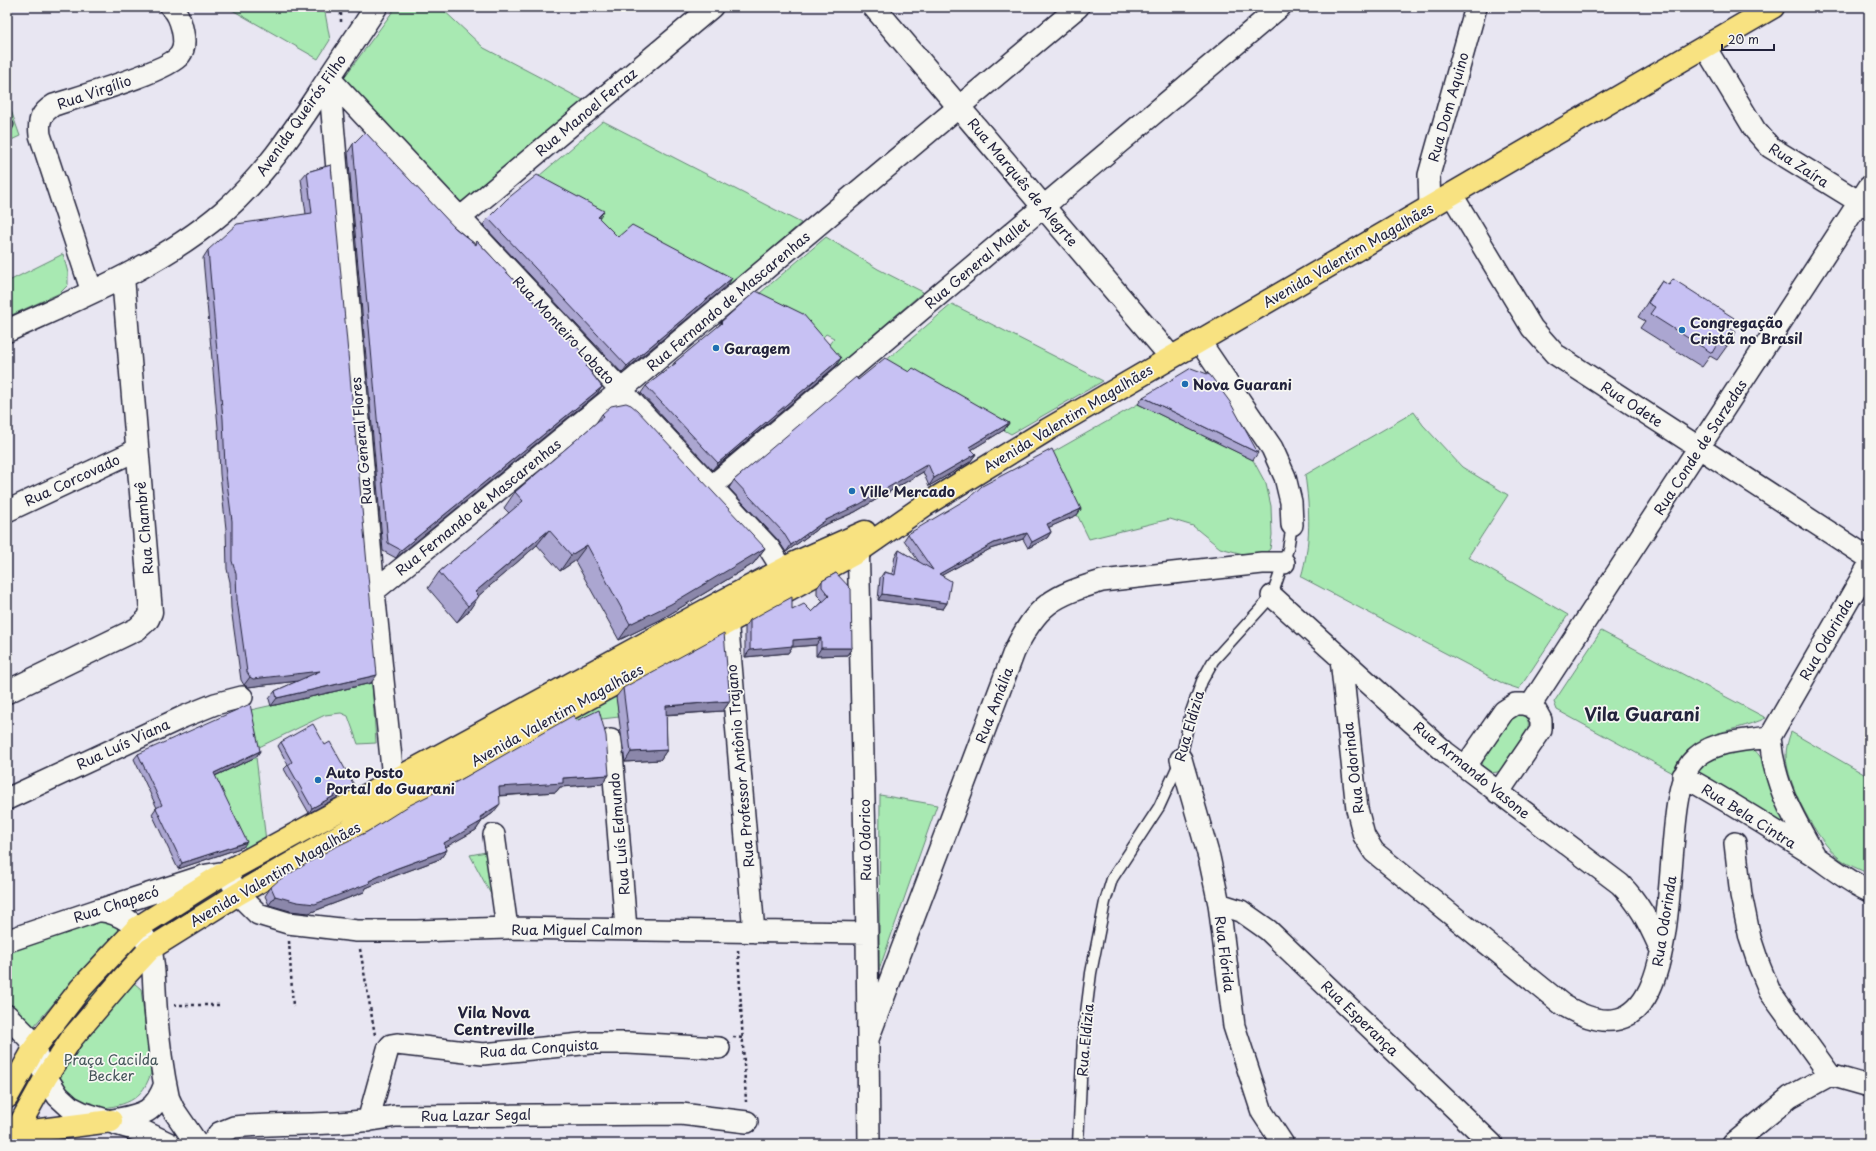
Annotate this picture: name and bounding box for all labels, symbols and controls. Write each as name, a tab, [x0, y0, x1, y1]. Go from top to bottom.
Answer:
scale bar	[1722, 26, 1774, 52]
text: 20 m	[1728, 30, 1759, 48]
street label: Rua Dom Aquino	[1422, 49, 1474, 164]
street label: Avenida Queirós Filho	[251, 50, 351, 180]
street label: Rua Manoel Ferraz	[530, 63, 642, 161]
street label: Rua Virgílio	[54, 69, 134, 115]
street label: Rua Marquês de Alegrte	[963, 113, 1083, 251]
street label: Rua Zaíra	[1765, 138, 1834, 193]
street label: Avenida Valentim Magalhães	[1259, 197, 1437, 313]
street label: Rua General Mallet	[920, 212, 1035, 313]
street label: Rua Fernando de Mascarenhas	[642, 226, 814, 376]
street label: Rua Monteiro Lobato	[508, 271, 620, 389]
place label: Congregação Cristã no Brasil	[1690, 312, 1803, 349]
marker: Congregação Cristã no Brasil	[1677, 325, 1687, 335]
place label: Garagem	[724, 338, 790, 359]
marker: Garagem	[711, 343, 721, 353]
street label: Avenida Valentim Magalhães	[979, 359, 1157, 477]
place label: Nova Guarani	[1193, 374, 1292, 395]
street label: Rua Conde de Sarzedas	[1648, 375, 1752, 519]
street label: Rua General Flores	[345, 376, 377, 506]
street label: Rua Odete	[1597, 376, 1667, 432]
marker: Nova Guarani	[1180, 379, 1190, 389]
street label: Rua Fernando de Mascarenhas	[391, 434, 565, 580]
street label: Rua Corcovado	[21, 449, 123, 511]
street label: Rua Chambrê	[129, 480, 159, 575]
place label: Ville Mercado	[860, 481, 955, 502]
marker: Ville Mercado	[847, 486, 857, 496]
street label: Rua Odorinda	[1794, 594, 1858, 684]
street label: Avenida Valentim Magalhães	[467, 659, 647, 771]
street label: Rua Professor Antônio Trajano	[721, 663, 759, 868]
street label: Rua Amália	[970, 663, 1019, 746]
street label: Rua Eldizia	[1169, 687, 1209, 764]
district label: Vila Guarani	[1584, 700, 1700, 727]
street label: Rua Luís Viana	[73, 713, 173, 775]
street label: Rua Armando Vasone	[1409, 716, 1535, 824]
street label: Rua Odorinda	[1337, 721, 1369, 815]
place label: Auto Posto Portal do Guarani	[326, 762, 455, 799]
street label: Rua Luís Edmundo	[603, 772, 635, 896]
marker: Auto Posto Portal do Guarani	[313, 775, 323, 785]
street label: Rua Bela Cintra	[1698, 778, 1801, 854]
street label: Rua Odorico	[854, 799, 876, 881]
street label: Avenida Valentim Magalhães	[186, 816, 364, 932]
street label: Rua Odorinda	[1646, 874, 1682, 968]
street label: Rua Chapecó	[70, 880, 162, 928]
street label: Rua Flórida	[1210, 915, 1240, 994]
street label: Rua Miguel Calmon	[511, 919, 643, 940]
street label: Rua Esperança	[1316, 975, 1404, 1061]
district label: Vila Nova Centreville	[453, 1000, 535, 1040]
street label: Rua Eldizia	[1071, 1002, 1099, 1077]
street label: Rua da Conquista	[479, 1033, 599, 1063]
park label: Praça Cacilda Becker	[64, 1049, 159, 1086]
street label: Rua Lazar Segal	[421, 1104, 531, 1126]

